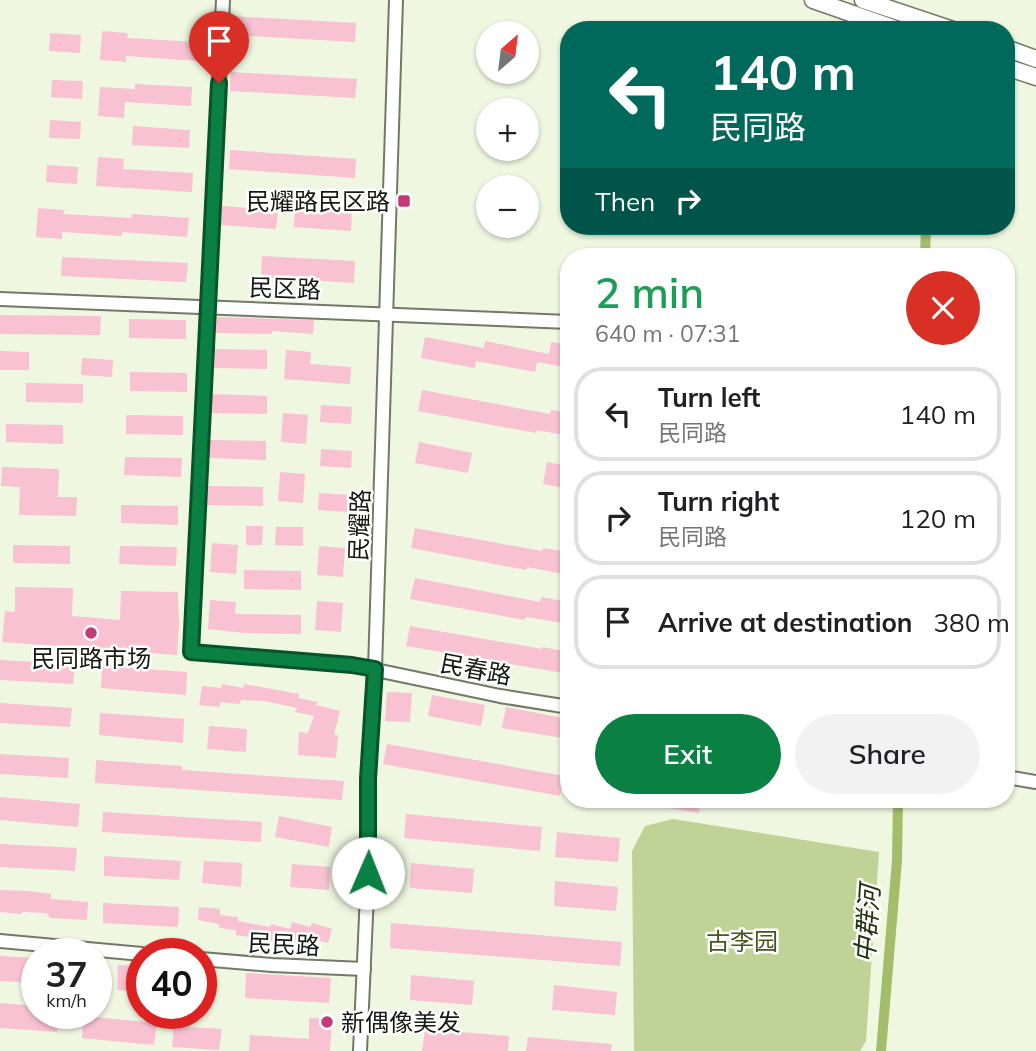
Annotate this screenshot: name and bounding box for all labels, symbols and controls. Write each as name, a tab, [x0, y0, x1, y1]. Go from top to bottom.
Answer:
pin	[189, 11, 249, 83]
north arrow	[476, 21, 539, 84]
map controls	[476, 21, 539, 238]
icon: arrive	[200, 22, 238, 60]
text: 140 m	[710, 41, 856, 102]
icon: left	[595, 49, 686, 140]
button: +	[476, 98, 539, 161]
text: 民同路	[710, 107, 806, 147]
button: −	[476, 175, 539, 238]
icon: right	[669, 182, 707, 220]
text: Then	[595, 185, 655, 218]
place label: 民耀路民区路	[246, 186, 390, 216]
marker: 民耀路民区路	[396, 193, 412, 209]
text: 2 min	[595, 266, 704, 319]
button: close	[906, 271, 980, 345]
street label: 民区路	[248, 272, 322, 304]
text: 640 m · 07:31	[595, 319, 740, 348]
text: Turn left	[658, 381, 760, 414]
icon: left	[599, 395, 637, 433]
text: 140 m	[900, 398, 976, 431]
text: 民同路	[658, 418, 727, 447]
text: Turn right	[658, 485, 779, 518]
street label: 民耀路	[343, 488, 375, 562]
icon: right	[599, 499, 637, 537]
text: 120 m	[900, 502, 976, 535]
text: 民同路	[658, 522, 727, 551]
icon: arrive	[599, 603, 637, 641]
text: Arrive at destination	[658, 606, 913, 639]
text: 380 m	[934, 606, 1010, 639]
marker: 民同路市场	[83, 625, 99, 641]
place label: 民同路市场	[31, 643, 151, 673]
street label: 民春路	[438, 647, 514, 691]
button: Exit	[595, 714, 781, 794]
button: Share	[795, 714, 980, 794]
position arrow	[331, 836, 405, 910]
water label: 中群河	[848, 879, 887, 964]
park label: 古李园	[706, 926, 778, 956]
street label: 民民路	[247, 927, 321, 961]
speed limit sign: 40	[126, 938, 217, 1029]
text: 37	[45, 952, 88, 996]
text: km/h	[46, 989, 87, 1012]
place label: 新偶像美发	[341, 1007, 461, 1037]
marker: 新偶像美发	[319, 1014, 335, 1030]

